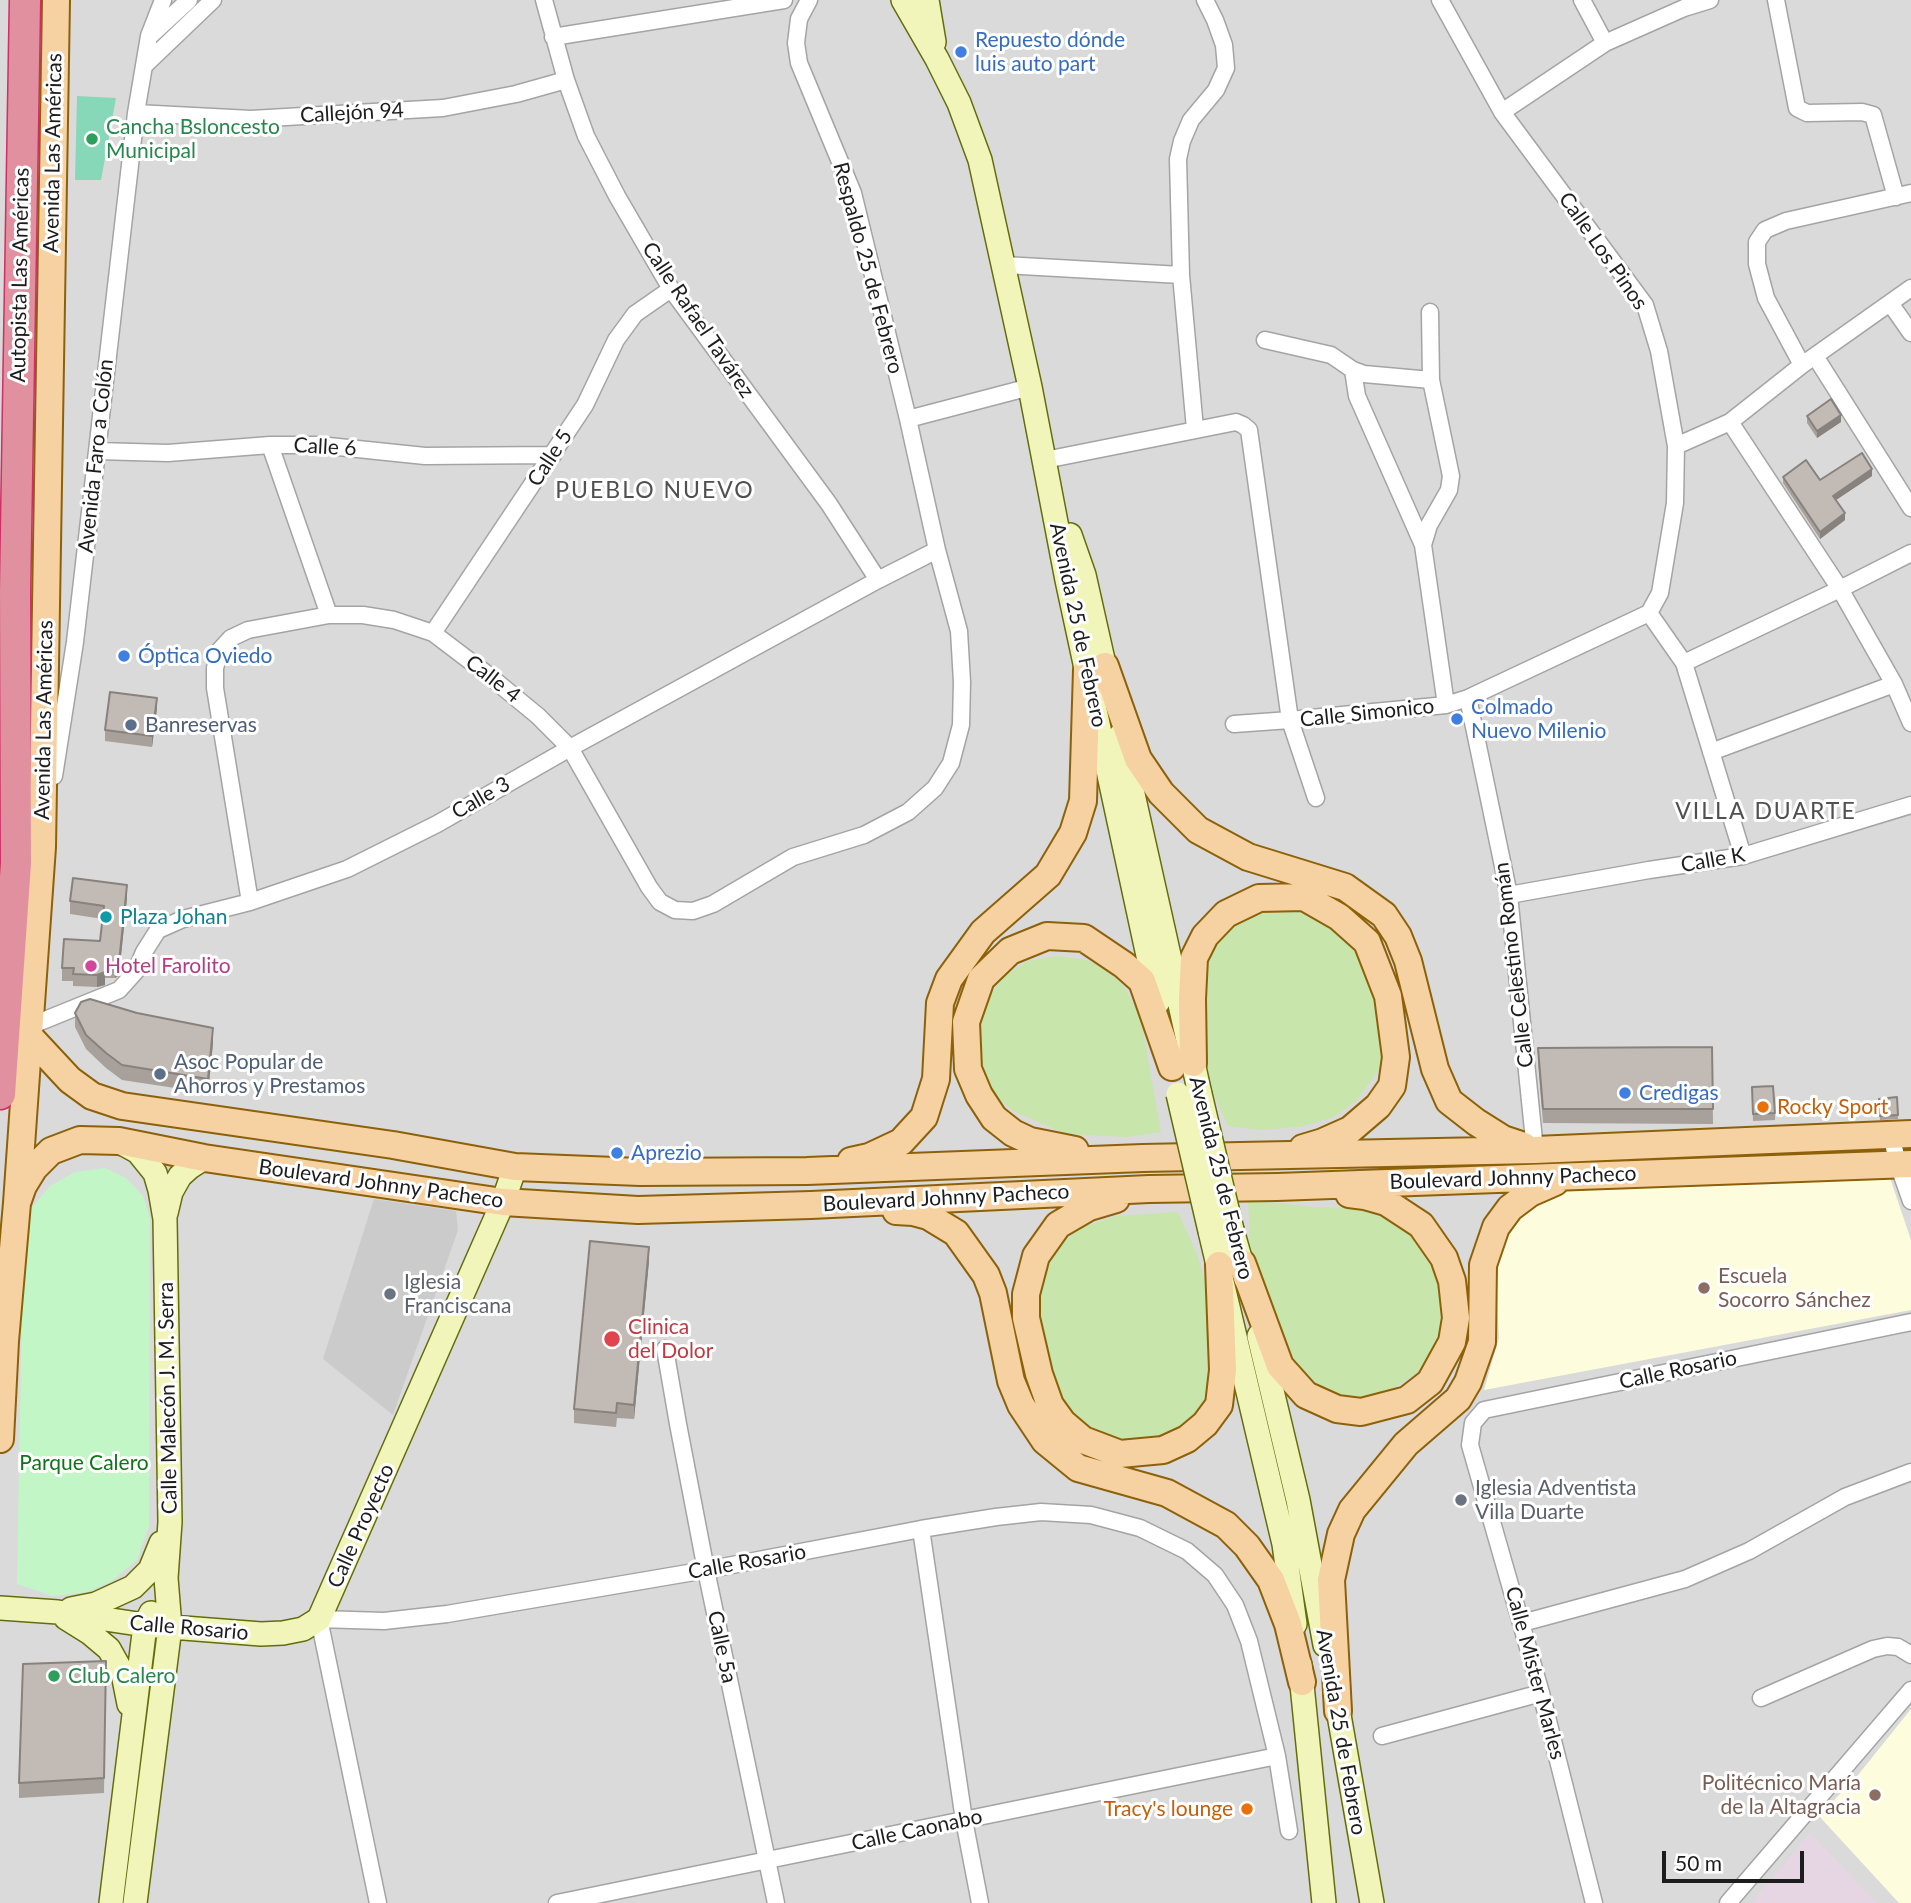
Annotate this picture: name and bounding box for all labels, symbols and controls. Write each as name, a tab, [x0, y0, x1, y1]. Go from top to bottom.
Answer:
place label: Repuesto dónde luis auto part	[975, 27, 1125, 77]
marker: Repuesto dónde luis auto part	[953, 44, 969, 60]
street label: Avenida Las Américas	[39, 53, 67, 253]
street label: Callejón 94	[299, 98, 405, 128]
place label: Cancha Bsloncesto Municipal	[106, 114, 280, 164]
marker: Cancha Bsloncesto Municipal	[84, 131, 100, 147]
street label: Respaldo 25 de Febrero	[828, 159, 908, 377]
street label: Autopista Las Américas	[6, 167, 34, 383]
street label: Calle Los Pinos	[1553, 187, 1653, 315]
street label: Calle Rafael Tavárez	[637, 237, 759, 403]
street label: Avenida Faro a Colón	[73, 358, 119, 554]
street label: Calle 5	[522, 425, 578, 491]
street label: Calle 6	[293, 433, 357, 461]
district label: PUEBLO NUEVO	[557, 477, 753, 505]
street label: Avenida 25 de Febrero	[1044, 520, 1112, 730]
street label: Avenida Las Américas	[30, 620, 58, 820]
place label: Óptica Oviedo	[138, 643, 272, 669]
marker: Óptica Oviedo	[116, 648, 132, 664]
street label: Calle 4	[460, 650, 526, 708]
street label: Calle Simonico	[1299, 693, 1435, 733]
place label: Colmado Nuevo Milenio	[1471, 694, 1606, 744]
marker: Colmado Nuevo Milenio	[1449, 711, 1465, 727]
place label: Banreservas	[145, 712, 257, 738]
marker: Banreservas	[123, 717, 139, 733]
street label: Calle 3	[447, 771, 515, 825]
district label: VILLA DUARTE	[1677, 798, 1855, 826]
street label: Calle K	[1679, 842, 1747, 878]
street label: Calle Celestino Román	[1489, 861, 1539, 1069]
place label: Plaza Johan	[120, 904, 228, 930]
marker: Plaza Johan	[98, 909, 114, 925]
place label: Hotel Farolito	[105, 953, 231, 979]
marker: Hotel Farolito	[83, 958, 99, 974]
place label: Asoc Popular de Ahorros y Prestamos	[174, 1049, 365, 1099]
marker: Asoc Popular de Ahorros y Prestamos	[152, 1066, 168, 1082]
street label: Avenida 25 de Febrero	[1184, 1074, 1258, 1282]
place label: Credigas	[1639, 1080, 1719, 1106]
marker: Credigas	[1617, 1085, 1633, 1101]
place label: Rocky Sport	[1777, 1094, 1888, 1120]
marker: Rocky Sport	[1755, 1099, 1771, 1115]
place label: Aprezio	[631, 1140, 702, 1166]
marker: Aprezio	[609, 1145, 625, 1161]
street label: Boulevard Johnny Pacheco	[257, 1154, 505, 1214]
street label: Boulevard Johnny Pacheco	[1389, 1161, 1637, 1195]
street label: Boulevard Johnny Pacheco	[822, 1179, 1070, 1217]
place label: Escuela Socorro Sánchez	[1718, 1263, 1871, 1313]
place label: Iglesia Franciscana	[404, 1269, 511, 1319]
marker: Escuela Socorro Sánchez	[1696, 1280, 1712, 1296]
street label: Calle Malecón J. M. Serra	[153, 1282, 183, 1514]
marker: Iglesia Franciscana	[382, 1286, 398, 1302]
place label: Clinica del Dolor	[628, 1314, 713, 1364]
marker: Clinica del Dolor	[602, 1329, 622, 1349]
street label: Calle Rosario	[1617, 1345, 1739, 1395]
park label: Parque Calero	[19, 1450, 149, 1476]
street label: Calle Proyecto	[322, 1460, 400, 1592]
place label: Iglesia Adventista Villa Duarte	[1475, 1475, 1636, 1525]
marker: Iglesia Adventista Villa Duarte	[1453, 1492, 1469, 1508]
street label: Calle Rosario	[686, 1539, 808, 1585]
street label: Calle Mister Marles	[1500, 1584, 1570, 1762]
street label: Calle 5a	[702, 1608, 742, 1686]
street label: Calle Rosario	[128, 1610, 250, 1646]
street label: Avenida 25 de Febrero	[1310, 1627, 1372, 1837]
place label: Club Calero	[68, 1663, 175, 1689]
marker: Club Calero	[46, 1668, 62, 1684]
place label: Politécnico María de la Altagracia	[1702, 1770, 1861, 1820]
marker: Politécnico María de la Altagracia	[1867, 1787, 1883, 1803]
place label: Tracy's lounge	[1103, 1796, 1233, 1822]
marker: Tracy's lounge	[1239, 1801, 1255, 1817]
street label: Calle Caonabo	[849, 1804, 985, 1856]
scale bar	[1666, 1836, 1808, 1880]
text: 50 m	[1675, 1850, 1722, 1875]

